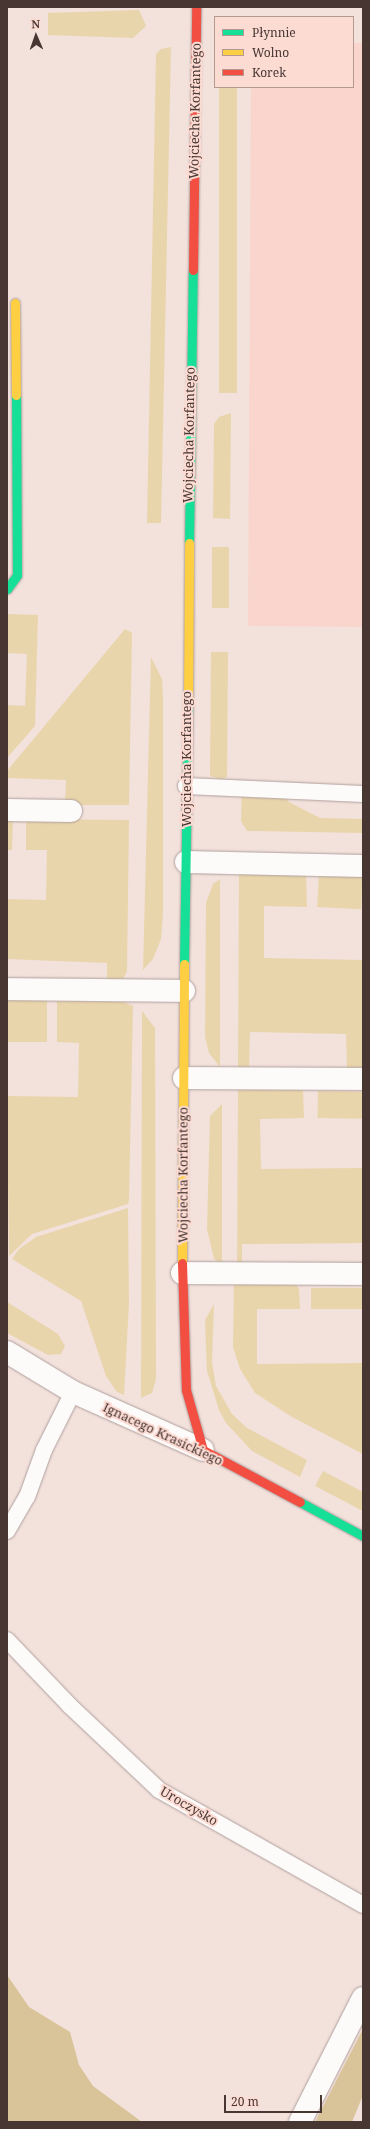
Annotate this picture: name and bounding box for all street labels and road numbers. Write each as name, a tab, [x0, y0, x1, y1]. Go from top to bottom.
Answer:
street label: Wojciecha Korfantego	[186, 43, 204, 179]
street label: Wojciecha Korfantego	[180, 367, 198, 503]
street label: Wojciecha Korfantego	[178, 691, 194, 827]
street label: Wojciecha Korfantego	[175, 1107, 191, 1243]
street label: Ignacego Krasickiego	[101, 1399, 225, 1469]
street label: Uroczysko	[157, 1783, 221, 1829]

